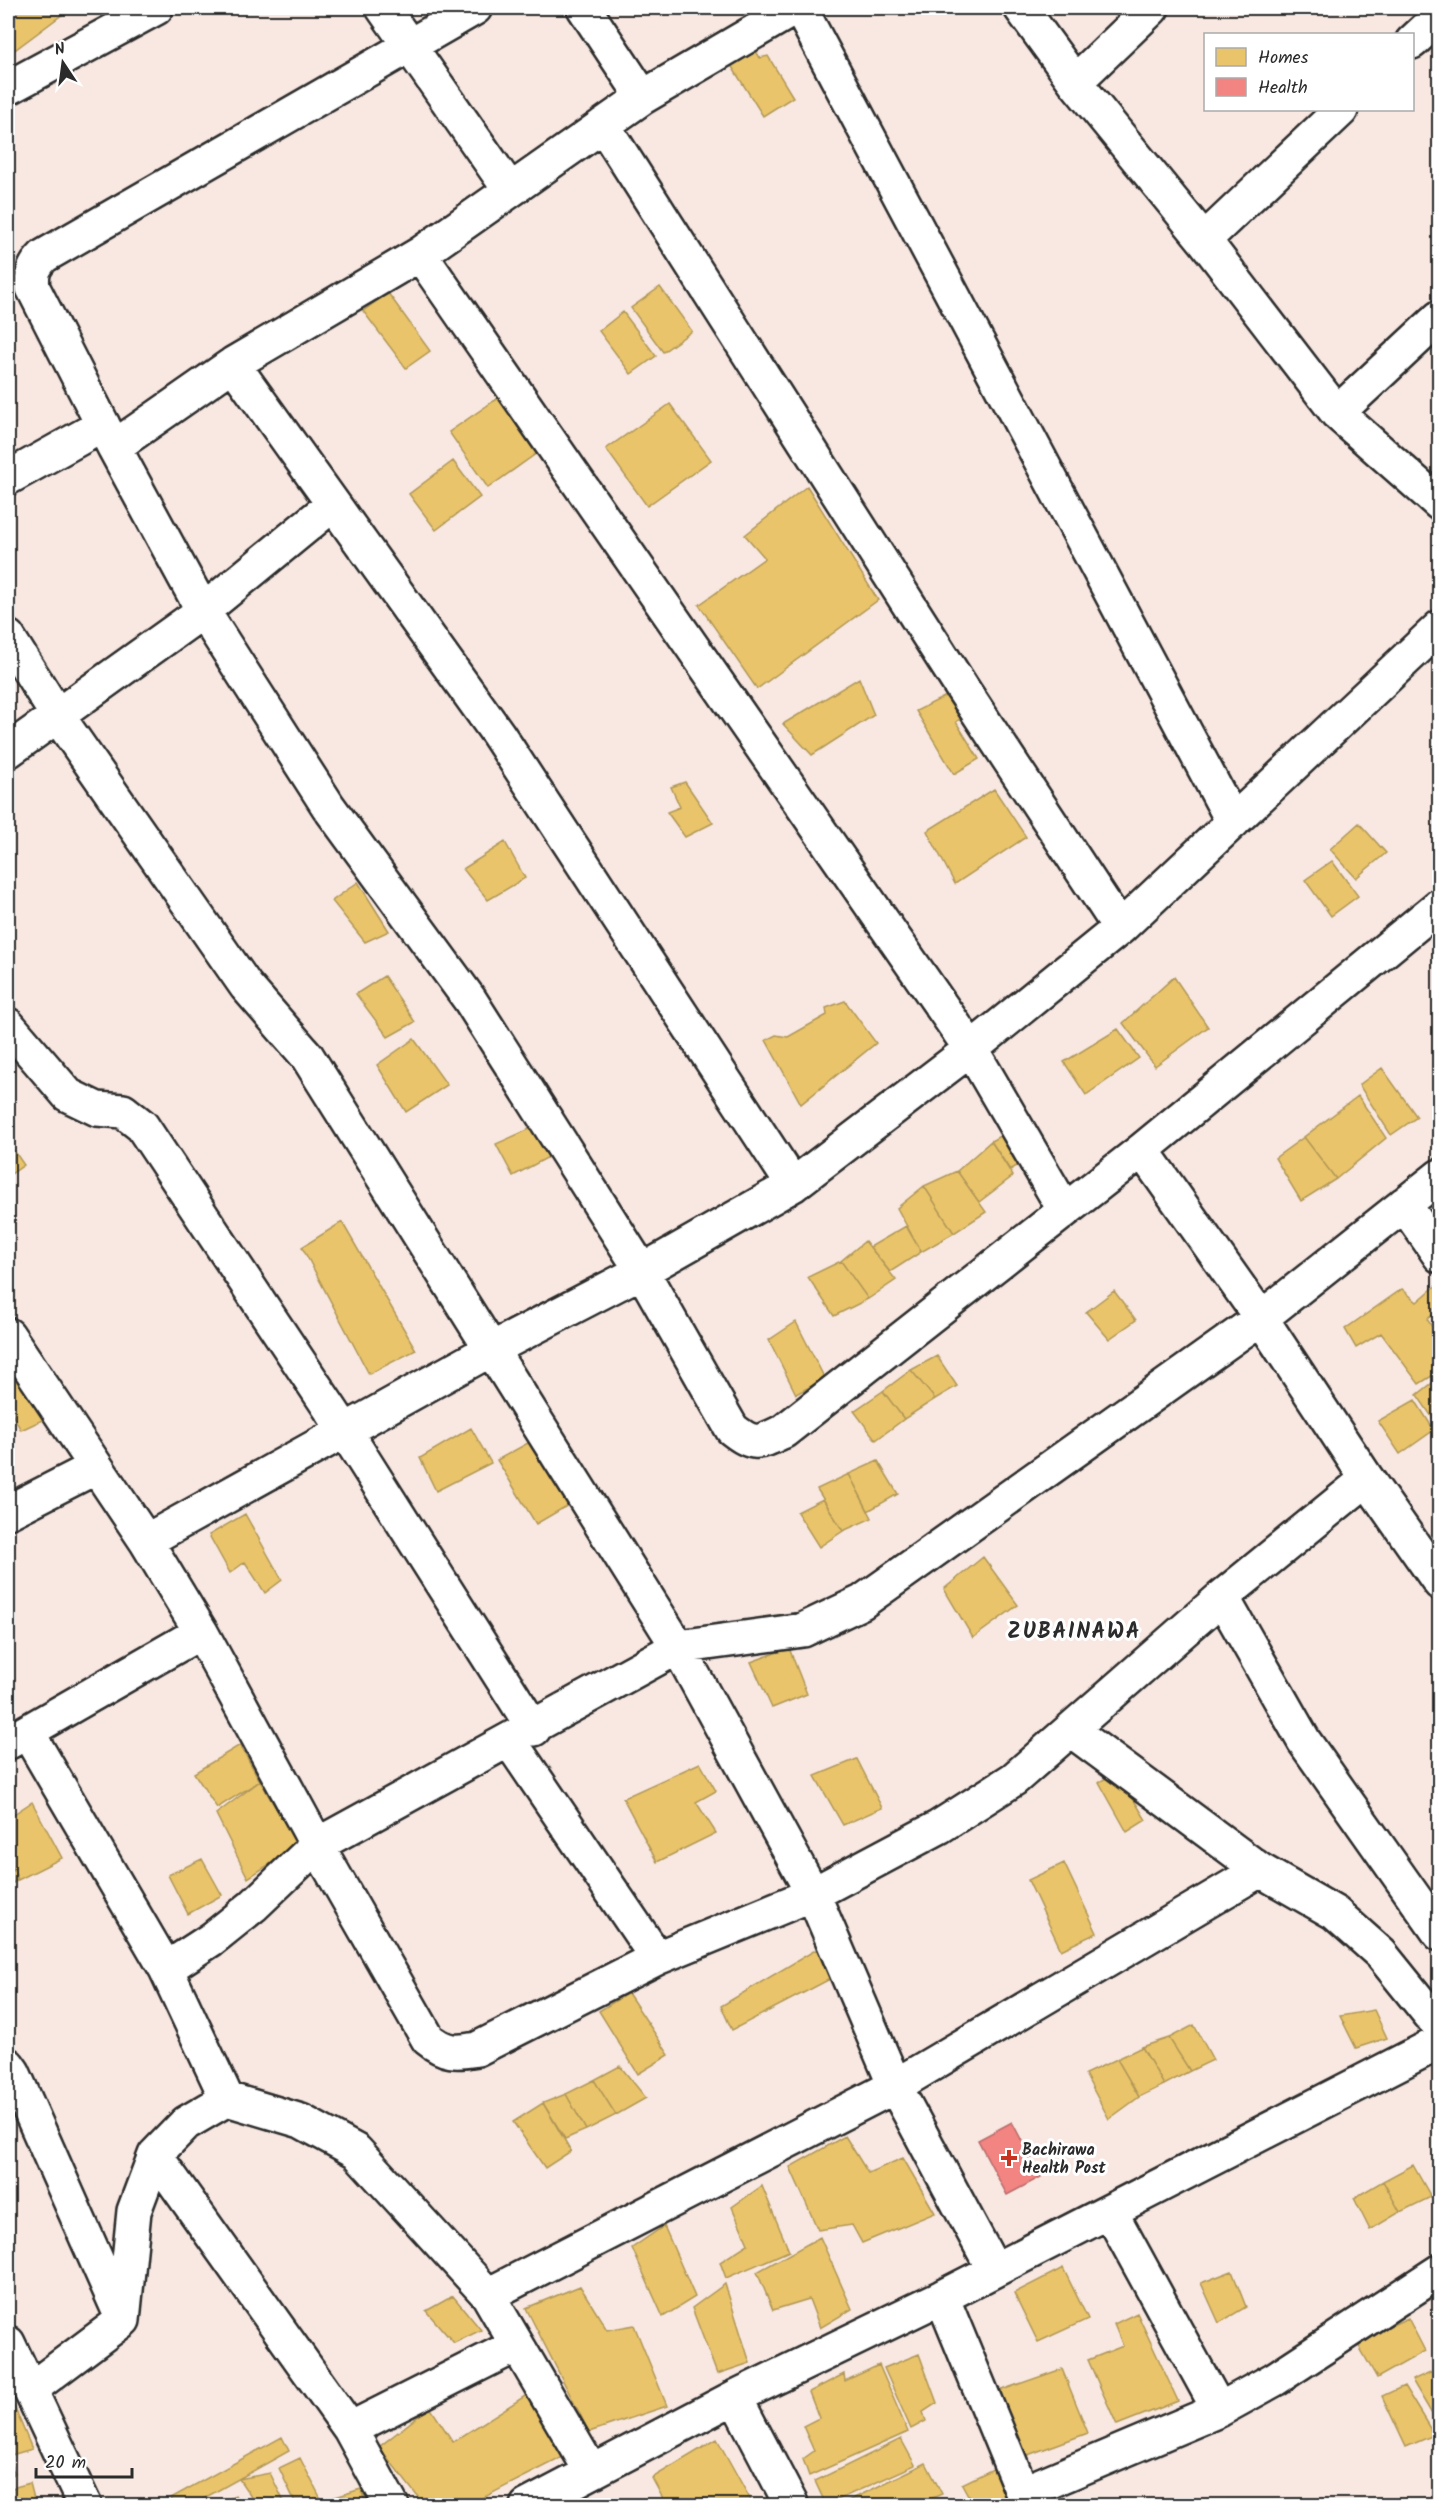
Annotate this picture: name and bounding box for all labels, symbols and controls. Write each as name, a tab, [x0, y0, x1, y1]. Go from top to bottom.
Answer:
north arrow	[33, 33, 93, 93]
legend	[1204, 33, 1414, 111]
text: N	[52, 37, 68, 63]
text: Homes	[1258, 44, 1309, 73]
text: Health	[1258, 74, 1308, 103]
district label: ZUBAINAWA	[1007, 1615, 1141, 1650]
place label: Bachirawa Health Post	[1022, 2138, 1107, 2181]
marker: Bachirawa Health Post	[1000, 2149, 1018, 2167]
scale bar	[36, 2441, 132, 2479]
text: 20 m	[45, 2449, 86, 2478]

